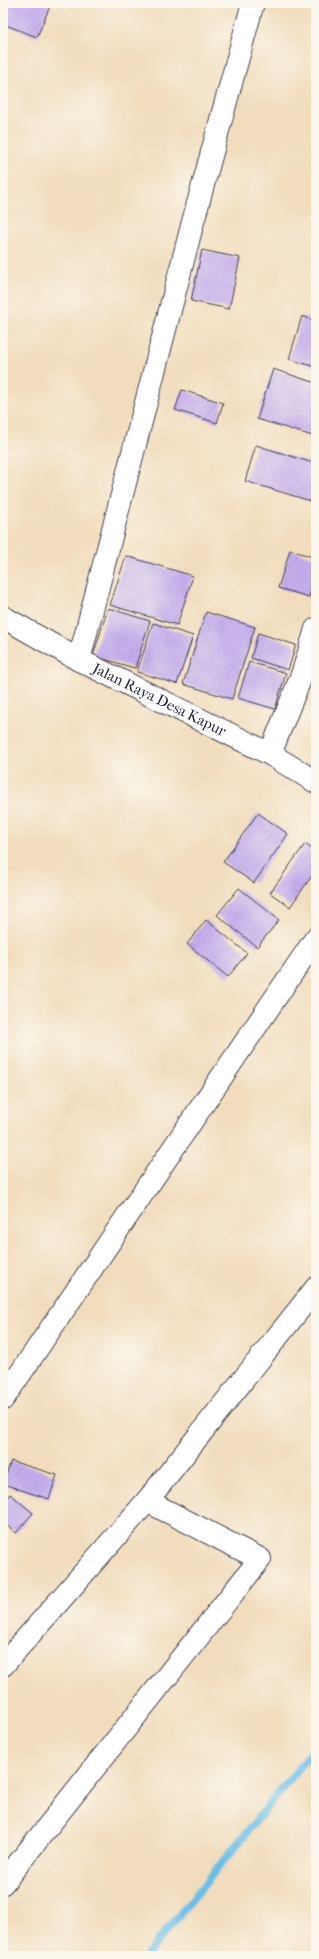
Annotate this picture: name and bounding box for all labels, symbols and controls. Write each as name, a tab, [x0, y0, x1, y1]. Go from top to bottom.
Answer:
street label: Jalan Raya Desa Kapur	[89, 659, 230, 740]

